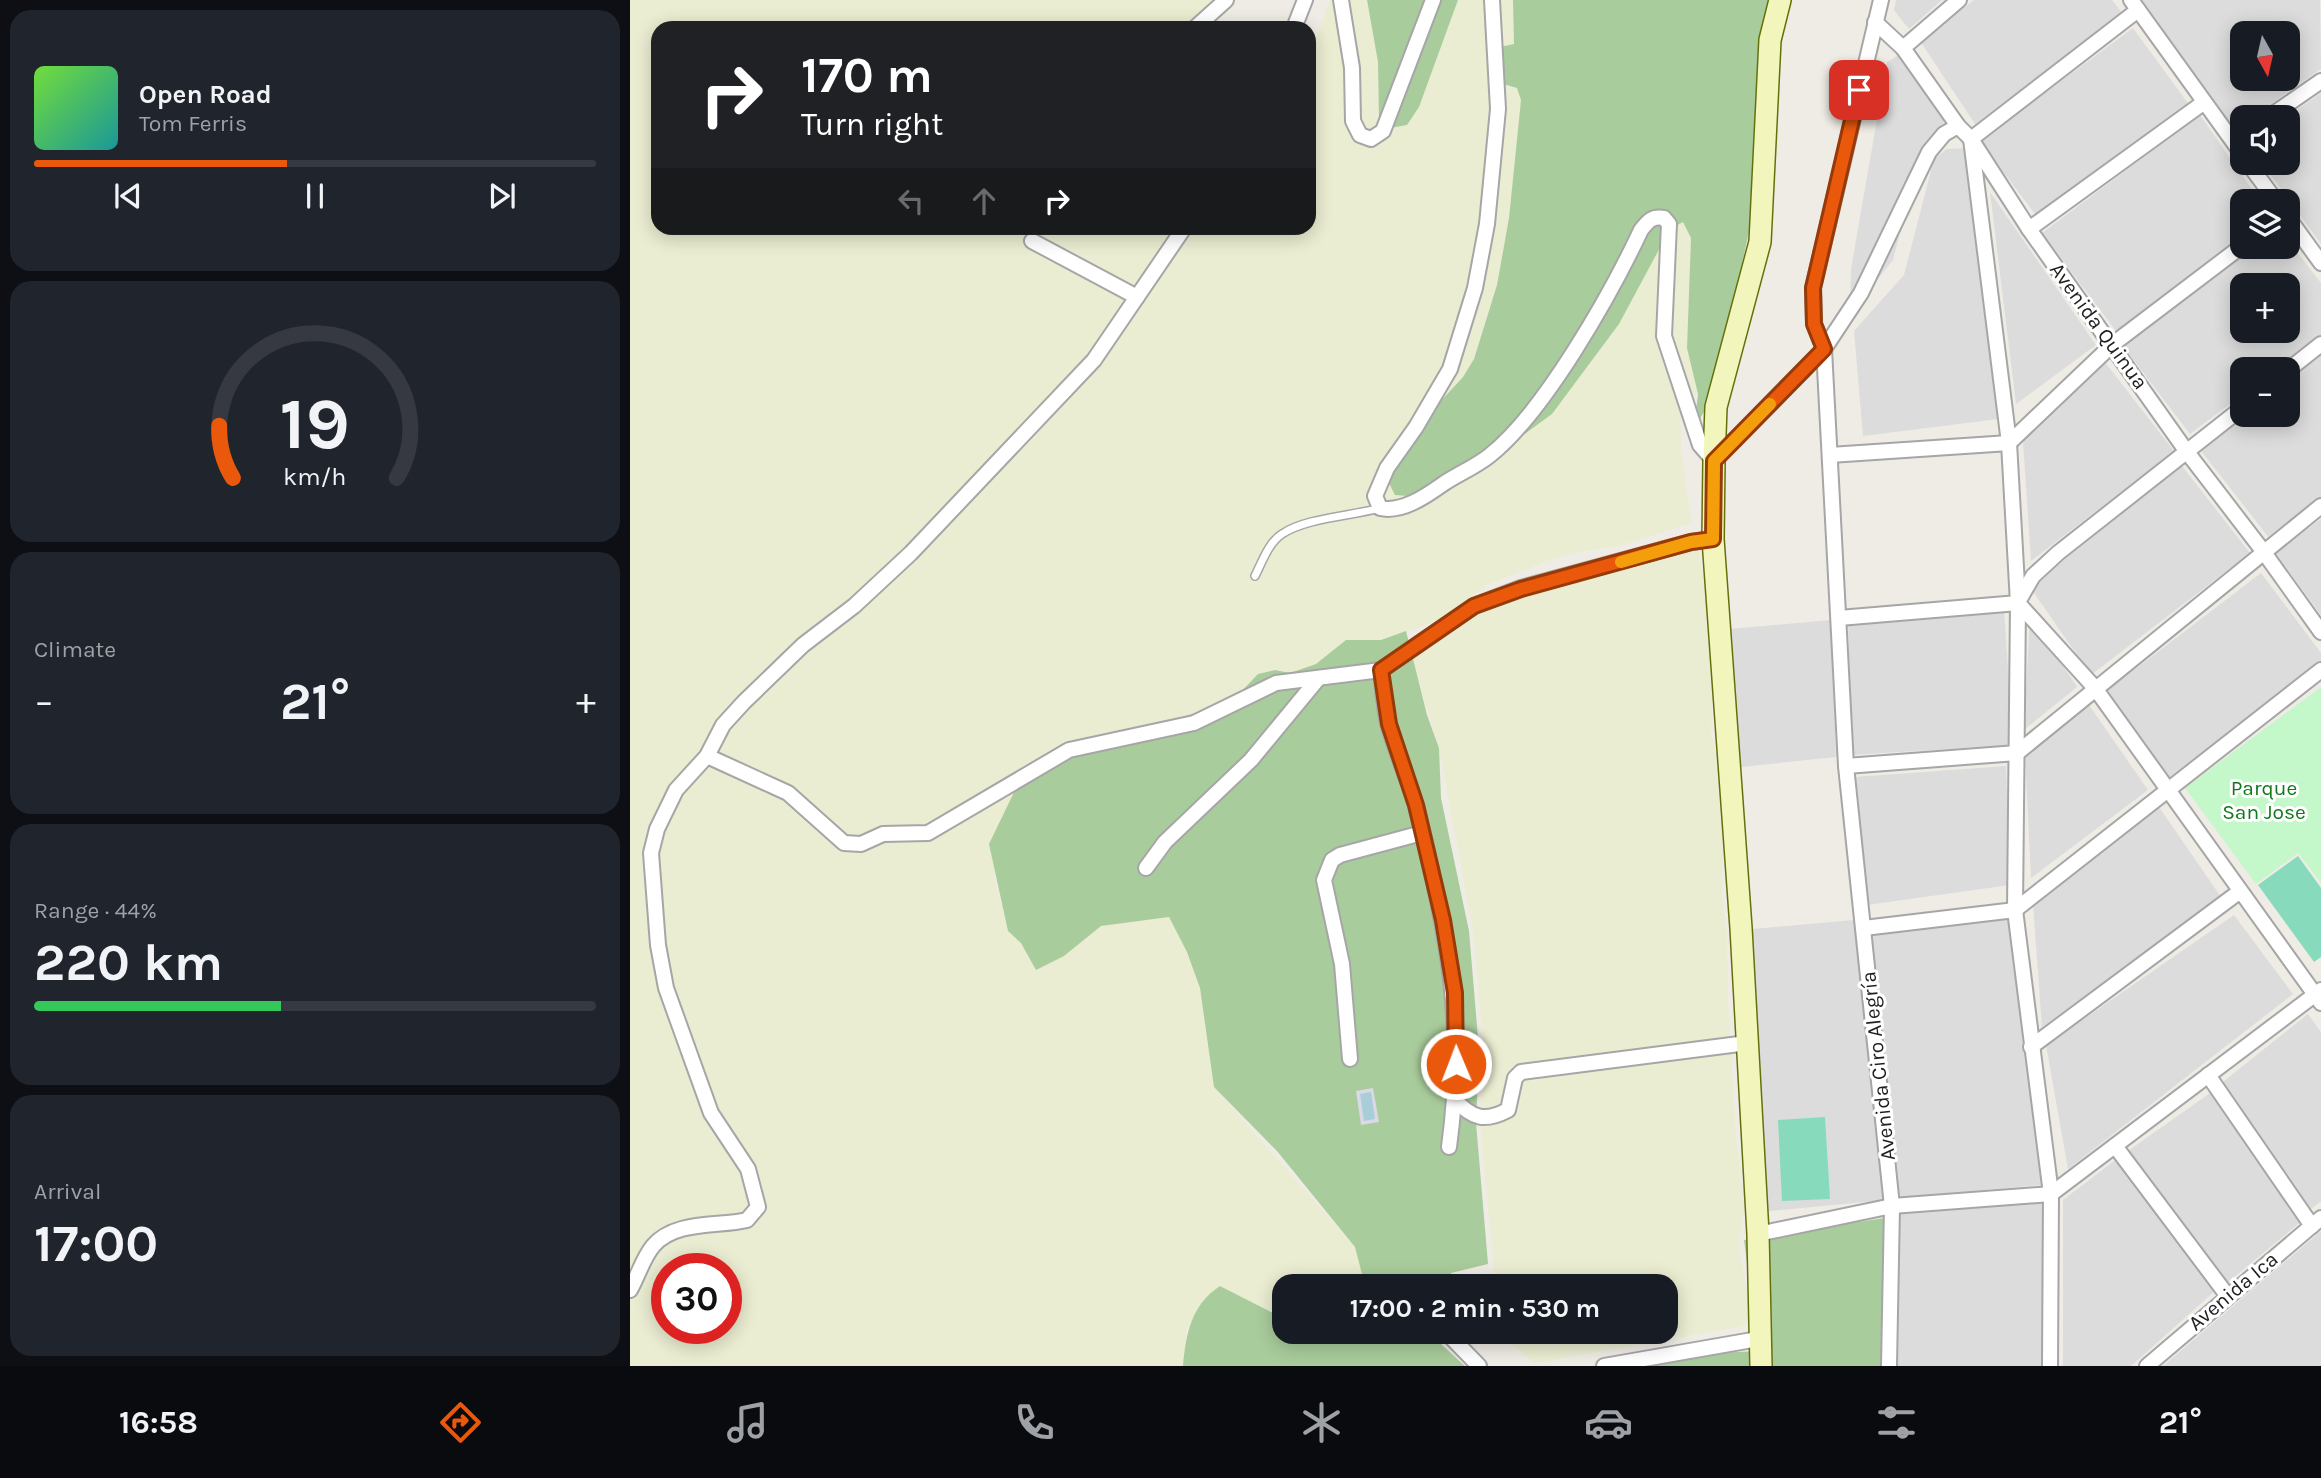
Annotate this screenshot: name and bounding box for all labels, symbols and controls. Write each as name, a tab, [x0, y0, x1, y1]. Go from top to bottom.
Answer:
north arrow	[2230, 21, 2300, 91]
map controls	[2230, 21, 2300, 427]
text: 170 m	[801, 47, 933, 104]
icon: right	[686, 49, 777, 140]
pin	[1829, 60, 1889, 120]
icon: arrive	[1840, 71, 1878, 109]
text: Open Road	[139, 79, 272, 110]
button: sound	[2230, 105, 2300, 175]
text: Turn right	[801, 106, 943, 143]
text: Tom Ferris	[139, 110, 247, 137]
icon: previous	[109, 177, 147, 215]
icon: pause	[296, 177, 334, 215]
icon: next	[483, 177, 521, 215]
icon: left	[892, 182, 930, 220]
icon: ahead	[965, 182, 1003, 220]
icon: right	[1038, 182, 1076, 220]
button: layers	[2230, 189, 2300, 259]
street label: Avenida Quinua	[2045, 258, 2153, 394]
button: +	[2230, 273, 2300, 343]
button: −	[2230, 357, 2300, 427]
text: 19	[280, 381, 350, 466]
text: km/h	[283, 462, 347, 491]
text: Climate	[34, 636, 116, 663]
text: 21°	[280, 671, 350, 732]
text: −	[34, 679, 54, 724]
text: +	[576, 679, 596, 724]
park label: Parque San Jose	[2222, 776, 2306, 824]
text: Range · 44%	[34, 897, 157, 924]
text: 220 km	[34, 932, 223, 993]
street label: Avenida Ciro Alegría	[1856, 970, 1900, 1162]
position arrow	[1419, 1027, 1493, 1101]
text: Arrival	[34, 1178, 101, 1205]
text: 17:00	[34, 1213, 158, 1274]
street label: Avenida Ica	[2183, 1247, 2283, 1335]
speed limit sign: 30	[651, 1253, 742, 1344]
text: 17:00 · 2 min · 530 m	[1350, 1293, 1600, 1324]
icon: directions	[436, 1398, 485, 1447]
icon: music	[723, 1398, 772, 1447]
icon: phone	[1010, 1398, 1059, 1447]
icon: climate	[1297, 1398, 1346, 1447]
icon: car	[1584, 1398, 1633, 1447]
icon: filters	[1872, 1398, 1921, 1447]
text: 16:58	[119, 1404, 198, 1441]
text: 21°	[2159, 1404, 2202, 1441]

